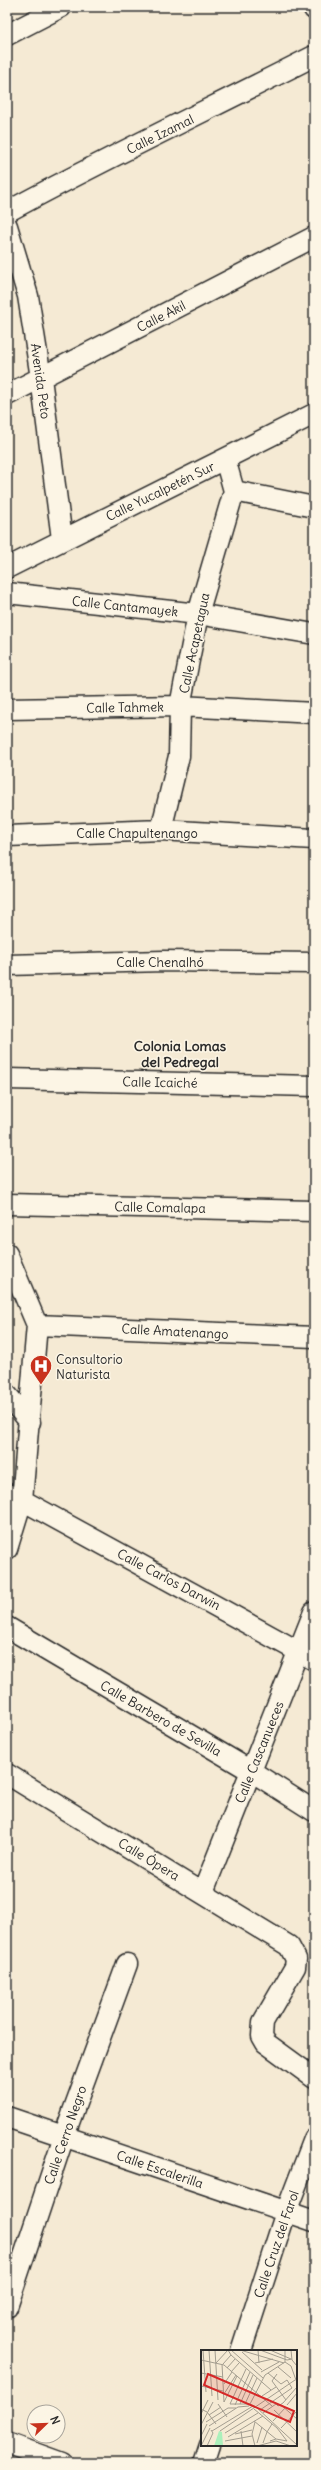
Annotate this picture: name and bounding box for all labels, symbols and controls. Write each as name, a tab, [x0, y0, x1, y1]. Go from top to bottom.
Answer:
street label: Calle Izamal	[124, 111, 197, 158]
street label: Calle Akil	[134, 297, 189, 336]
street label: Avenida Peto	[27, 342, 54, 420]
street label: Calle Yucalpetén Sur	[103, 457, 218, 525]
street label: Calle Acapetagua	[176, 591, 213, 695]
street label: Calle Cantamayek	[71, 592, 179, 621]
street label: Calle Tahmek	[86, 698, 164, 717]
street label: Calle Chapultenango	[76, 825, 198, 842]
street label: Calle Chenalhó	[116, 954, 204, 971]
district label: Colonia Lomas del Pedregal	[134, 1037, 227, 1071]
street label: Calle Icaiché	[122, 1073, 198, 1092]
street label: Calle Comalapa	[114, 1198, 206, 1217]
street label: Calle Amatenango	[121, 1320, 229, 1343]
place label: Consultorio Naturista	[56, 1351, 123, 1383]
hospital icon: Consultorio Naturista	[28, 1353, 54, 1386]
street label: Calle Carlos Darwin	[114, 1545, 224, 1614]
street label: Calle Barbero de Sevilla	[97, 1677, 224, 1760]
street label: Calle Cascanueces	[231, 1698, 288, 1806]
street label: Calle Ópera	[115, 1834, 183, 1884]
street label: Calle Cerro Negro	[41, 2083, 90, 2187]
street label: Calle Escalerilla	[114, 2147, 205, 2192]
street label: Calle Cruz del Farol	[250, 2188, 303, 2300]
inset map	[201, 2350, 297, 2446]
north arrow	[26, 2404, 66, 2444]
text: N	[47, 2414, 63, 2426]

